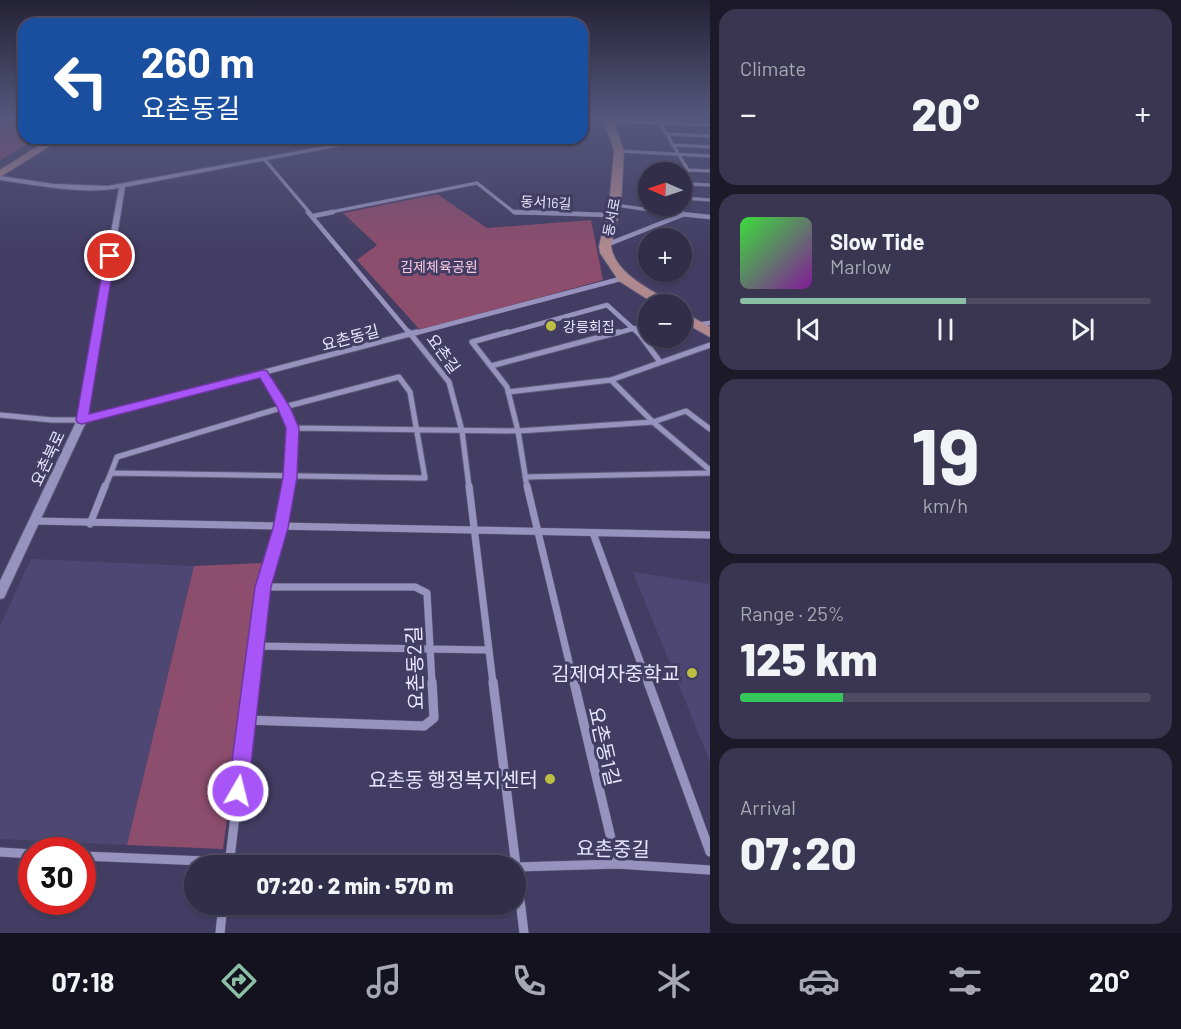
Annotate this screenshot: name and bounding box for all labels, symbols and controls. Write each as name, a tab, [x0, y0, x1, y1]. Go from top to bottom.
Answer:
text: 260 m	[141, 36, 254, 86]
icon: left	[42, 42, 120, 120]
text: Climate	[740, 56, 806, 80]
text: 20°	[911, 86, 980, 140]
text: 요촌동길	[141, 91, 240, 123]
text: −	[740, 93, 757, 133]
text: +	[1135, 93, 1151, 133]
north arrow	[638, 162, 692, 216]
map controls	[638, 162, 692, 348]
street label: 동서16길	[520, 192, 572, 212]
street label: 동서로	[599, 196, 623, 238]
button: +	[638, 228, 692, 282]
text: Slow Tide	[830, 228, 925, 254]
pin	[84, 230, 135, 281]
icon: arrive	[93, 239, 126, 272]
text: Marlow	[830, 254, 891, 278]
park label: 김제체육공원	[400, 258, 478, 275]
button: −	[638, 294, 692, 348]
icon: previous	[792, 313, 825, 346]
icon: pause	[929, 313, 962, 346]
icon: next	[1066, 313, 1099, 346]
place label: 강릉회집	[563, 318, 615, 335]
marker: 강릉회집	[544, 319, 558, 333]
street label: 요촌동길	[319, 320, 381, 354]
street label: 요촌길	[423, 330, 465, 376]
text: 19	[911, 407, 980, 501]
street label: 요촌북로	[26, 427, 68, 489]
text: km/h	[923, 493, 968, 517]
text: Range · 25%	[740, 601, 845, 625]
street label: 요촌동2길	[401, 625, 427, 711]
text: 125 km	[740, 631, 877, 685]
place label: 김제여자중학교	[551, 661, 680, 685]
marker: 김제여자중학교	[685, 666, 699, 680]
street label: 요촌동1길	[584, 704, 626, 788]
position arrow	[206, 759, 270, 823]
place label: 요촌동 행정복지센터	[368, 767, 538, 791]
marker: 요촌동 행정복지센터	[543, 772, 557, 786]
text: Arrival	[740, 795, 796, 819]
text: 07:20	[740, 825, 856, 879]
street label: 요촌중길	[576, 835, 650, 861]
speed limit sign: 30	[18, 837, 96, 915]
text: 07:20 · 2 min · 570 m	[257, 872, 453, 898]
icon: directions	[218, 960, 260, 1002]
icon: music	[363, 960, 405, 1002]
icon: phone	[508, 960, 550, 1002]
icon: climate	[653, 960, 695, 1002]
icon: car	[798, 960, 840, 1002]
icon: filters	[944, 960, 986, 1002]
text: 07:18	[52, 965, 114, 997]
text: 20°	[1089, 965, 1129, 997]

